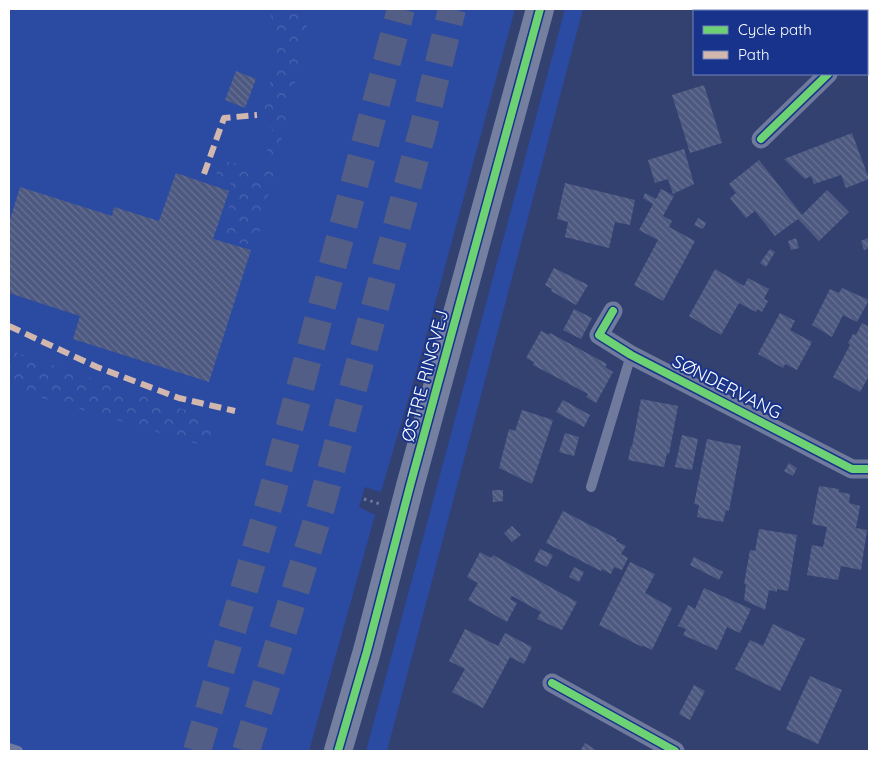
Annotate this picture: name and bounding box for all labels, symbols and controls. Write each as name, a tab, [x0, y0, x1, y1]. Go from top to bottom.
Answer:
legend	[693, 10, 868, 75]
text: Cycle path	[738, 20, 812, 39]
text: Path	[738, 45, 770, 64]
street label: ØSTRE RINGVEJ	[396, 307, 453, 444]
street label: SØNDERVANG	[669, 349, 786, 424]

